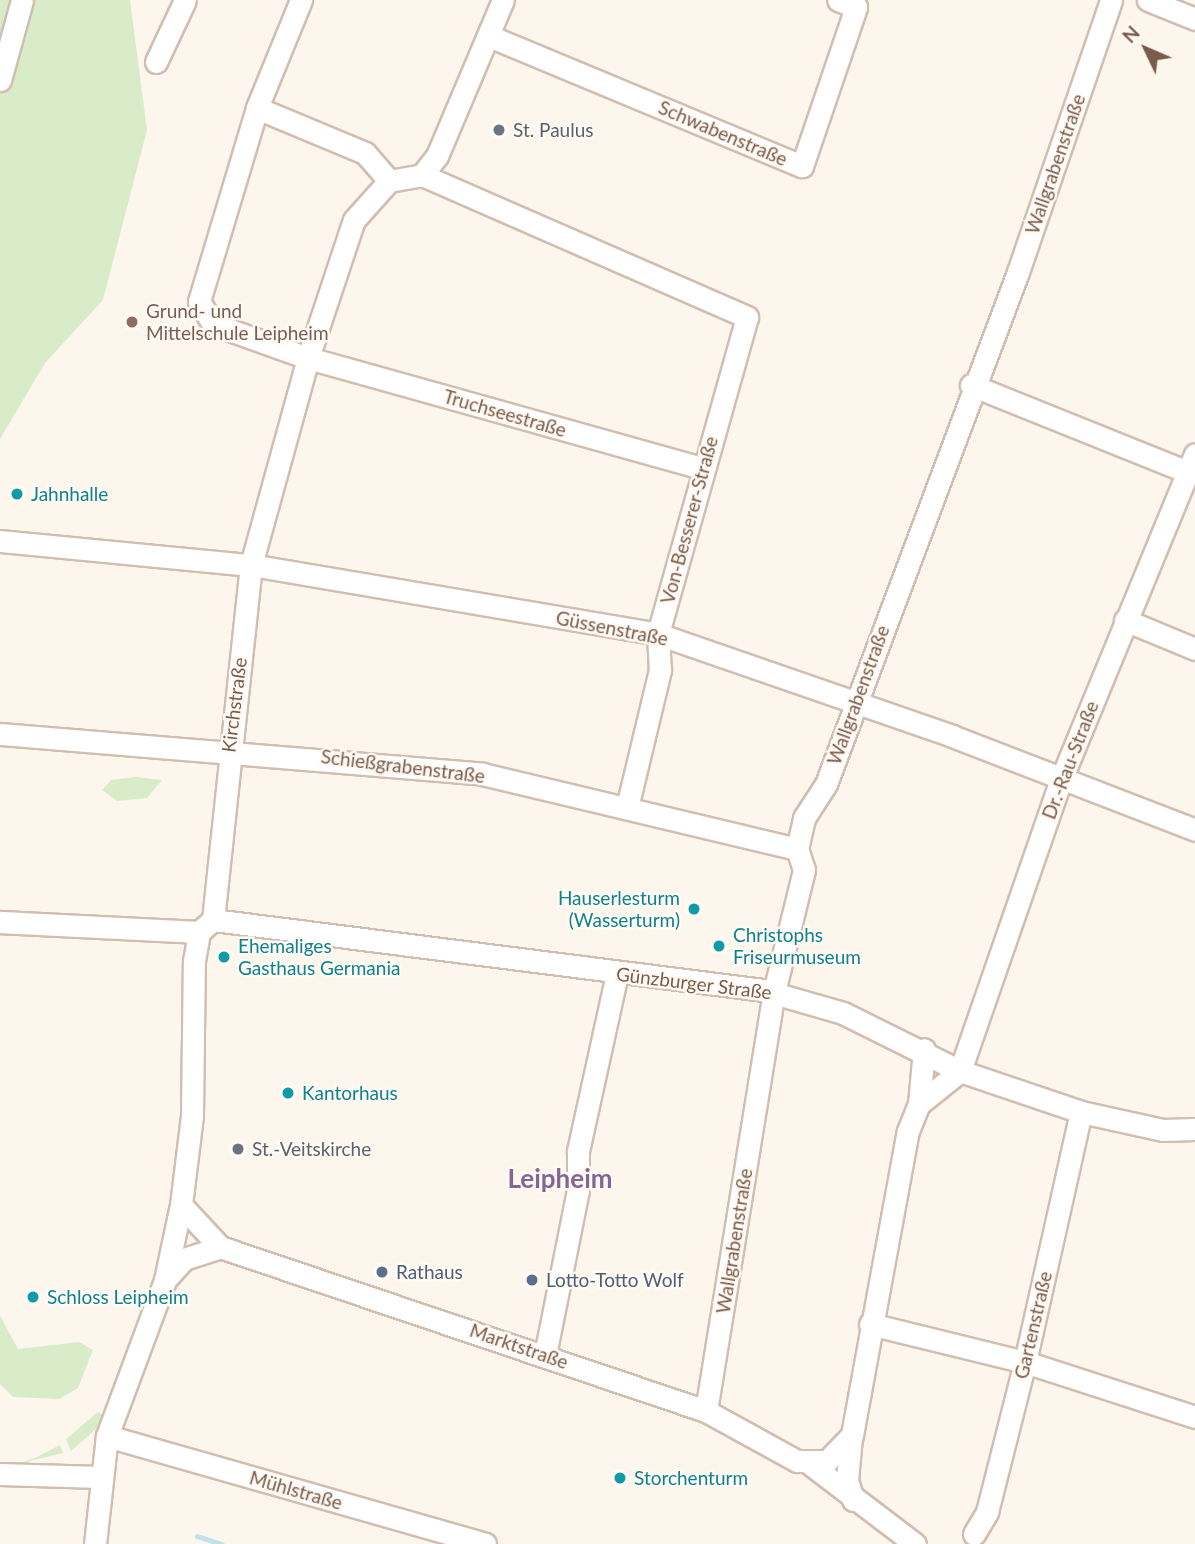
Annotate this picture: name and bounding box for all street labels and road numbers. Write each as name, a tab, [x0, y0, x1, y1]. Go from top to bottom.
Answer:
street label: Wallgrabenstraße	[1020, 91, 1090, 237]
street label: Schwabenstraße	[655, 96, 791, 170]
street label: Truchseestraße	[441, 385, 569, 441]
street label: Von-Besserer-Straße	[656, 434, 722, 606]
street label: Güssenstraße	[554, 606, 670, 650]
street label: Wallgrabenstraße	[822, 622, 894, 768]
street label: Kirchstraße	[217, 656, 251, 754]
street label: Dr.-Rau-Straße	[1037, 698, 1103, 822]
street label: Schießgrabenstraße	[320, 745, 486, 787]
street label: Günzburger Straße	[615, 962, 773, 1004]
street label: Wallgrabenstraße	[711, 1167, 757, 1315]
street label: Gartenstraße	[1010, 1269, 1056, 1381]
street label: Marktstraße	[467, 1319, 571, 1373]
street label: Mühlstraße	[247, 1466, 345, 1514]

